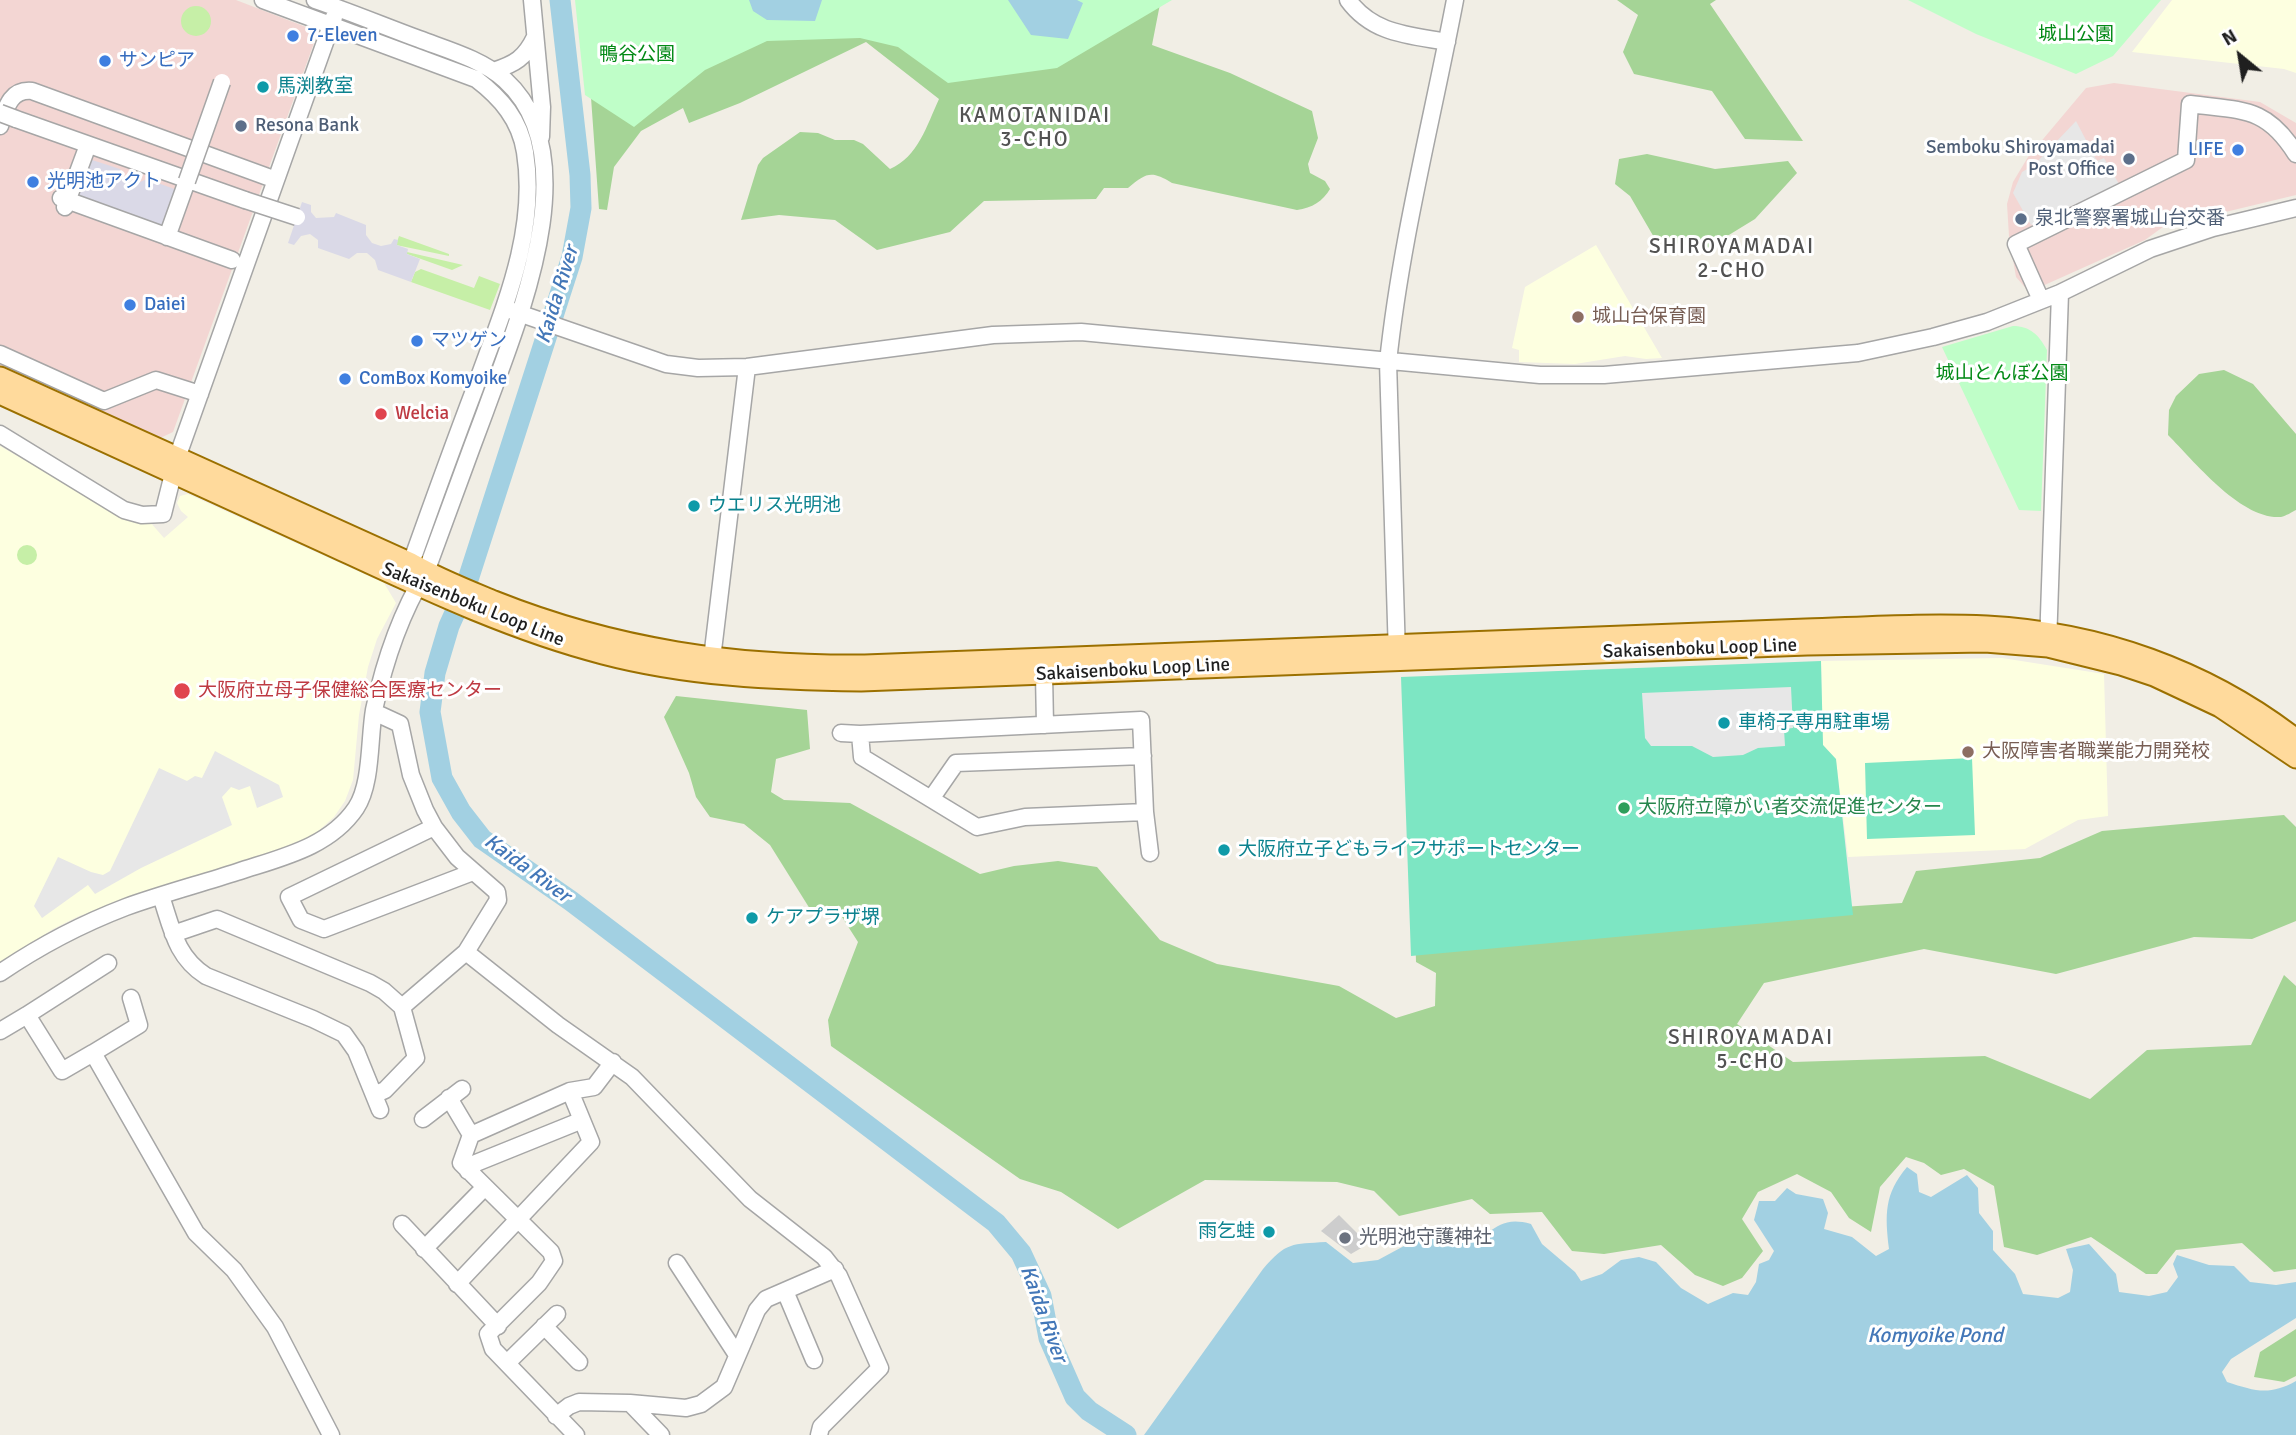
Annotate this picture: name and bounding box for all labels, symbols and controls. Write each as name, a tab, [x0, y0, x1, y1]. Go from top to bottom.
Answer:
north arrow	[2205, 21, 2275, 91]
park label: 城山公園	[2038, 24, 2114, 46]
text: N	[2218, 24, 2241, 52]
place label: 7-Eleven	[307, 25, 378, 47]
marker: 7-Eleven	[285, 28, 301, 44]
park label: 鴨谷公園	[599, 44, 675, 66]
place label: サンピア	[119, 50, 195, 72]
marker: サンピア	[97, 53, 113, 69]
place label: 馬渕教室	[277, 76, 353, 98]
marker: 馬渕教室	[255, 79, 271, 95]
district label: KAMOTANIDAI 3-CHO	[960, 103, 1110, 153]
place label: Resona Bank	[255, 115, 359, 137]
marker: Resona Bank	[233, 118, 249, 134]
place label: Semboku Shiroyamadai Post Office	[1926, 137, 2115, 181]
place label: LIFE	[2188, 139, 2224, 161]
marker: LIFE	[2230, 142, 2246, 158]
marker: Semboku Shiroyamadai Post Office	[2121, 151, 2137, 167]
place label: 光明池アクト	[47, 171, 161, 193]
marker: 光明池アクト	[25, 174, 41, 190]
place label: 泉北警察署城山台交番	[2035, 208, 2225, 230]
marker: 泉北警察署城山台交番	[2013, 211, 2029, 227]
district label: SHIROYAMADAI 2-CHO	[1650, 234, 1814, 284]
water label: Kaida River	[531, 243, 585, 347]
place label: Daiei	[144, 294, 186, 316]
marker: Daiei	[122, 297, 138, 313]
place label: 城山台保育園	[1592, 306, 1706, 328]
marker: 城山台保育園	[1570, 309, 1586, 325]
place label: マツゲン	[431, 330, 507, 352]
marker: マツゲン	[409, 333, 425, 349]
park label: 城山とんぼ公園	[1936, 363, 2068, 385]
place label: ComBox Komyoike	[359, 368, 507, 390]
marker: ComBox Komyoike	[337, 371, 353, 387]
place label: Welcia	[395, 403, 449, 425]
marker: Welcia	[373, 406, 389, 422]
place label: ウエリス光明池	[708, 495, 841, 517]
marker: ウエリス光明池	[686, 498, 702, 514]
street label: Sakaisenboku Loop Line	[379, 558, 567, 652]
street label: Sakaisenboku Loop Line	[1602, 634, 1798, 664]
street label: Sakaisenboku Loop Line	[1035, 654, 1231, 686]
place label: 大阪府立母子保健総合医療センター	[198, 680, 502, 702]
marker: 大阪府立母子保健総合医療センター	[172, 681, 192, 701]
place label: 車椅子専用駐車場	[1738, 712, 1890, 734]
marker: 車椅子専用駐車場	[1716, 715, 1732, 731]
place label: 大阪障害者職業能力開発校	[1982, 741, 2210, 763]
marker: 大阪障害者職業能力開発校	[1960, 744, 1976, 760]
place label: 大阪府立障がい者交流促進センター	[1638, 797, 1942, 819]
marker: 大阪府立障がい者交流促進センター	[1616, 800, 1632, 816]
water label: Kaida River	[479, 829, 575, 909]
place label: 大阪府立子どもライフサポートセンター	[1238, 839, 1580, 861]
marker: 大阪府立子どもライフサポートセンター	[1216, 842, 1232, 858]
place label: ケアプラザ堺	[766, 907, 880, 929]
marker: ケアプラザ堺	[744, 910, 760, 926]
district label: SHIROYAMADAI 5-CHO	[1669, 1025, 1833, 1075]
place label: 雨乞蛙	[1198, 1221, 1255, 1243]
marker: 雨乞蛙	[1261, 1224, 1277, 1240]
place label: 光明池守護神社	[1359, 1227, 1492, 1249]
marker: 光明池守護神社	[1337, 1230, 1353, 1246]
water label: Kaida River	[1014, 1262, 1072, 1366]
water label: Komyoike Pond	[1867, 1323, 2003, 1349]

